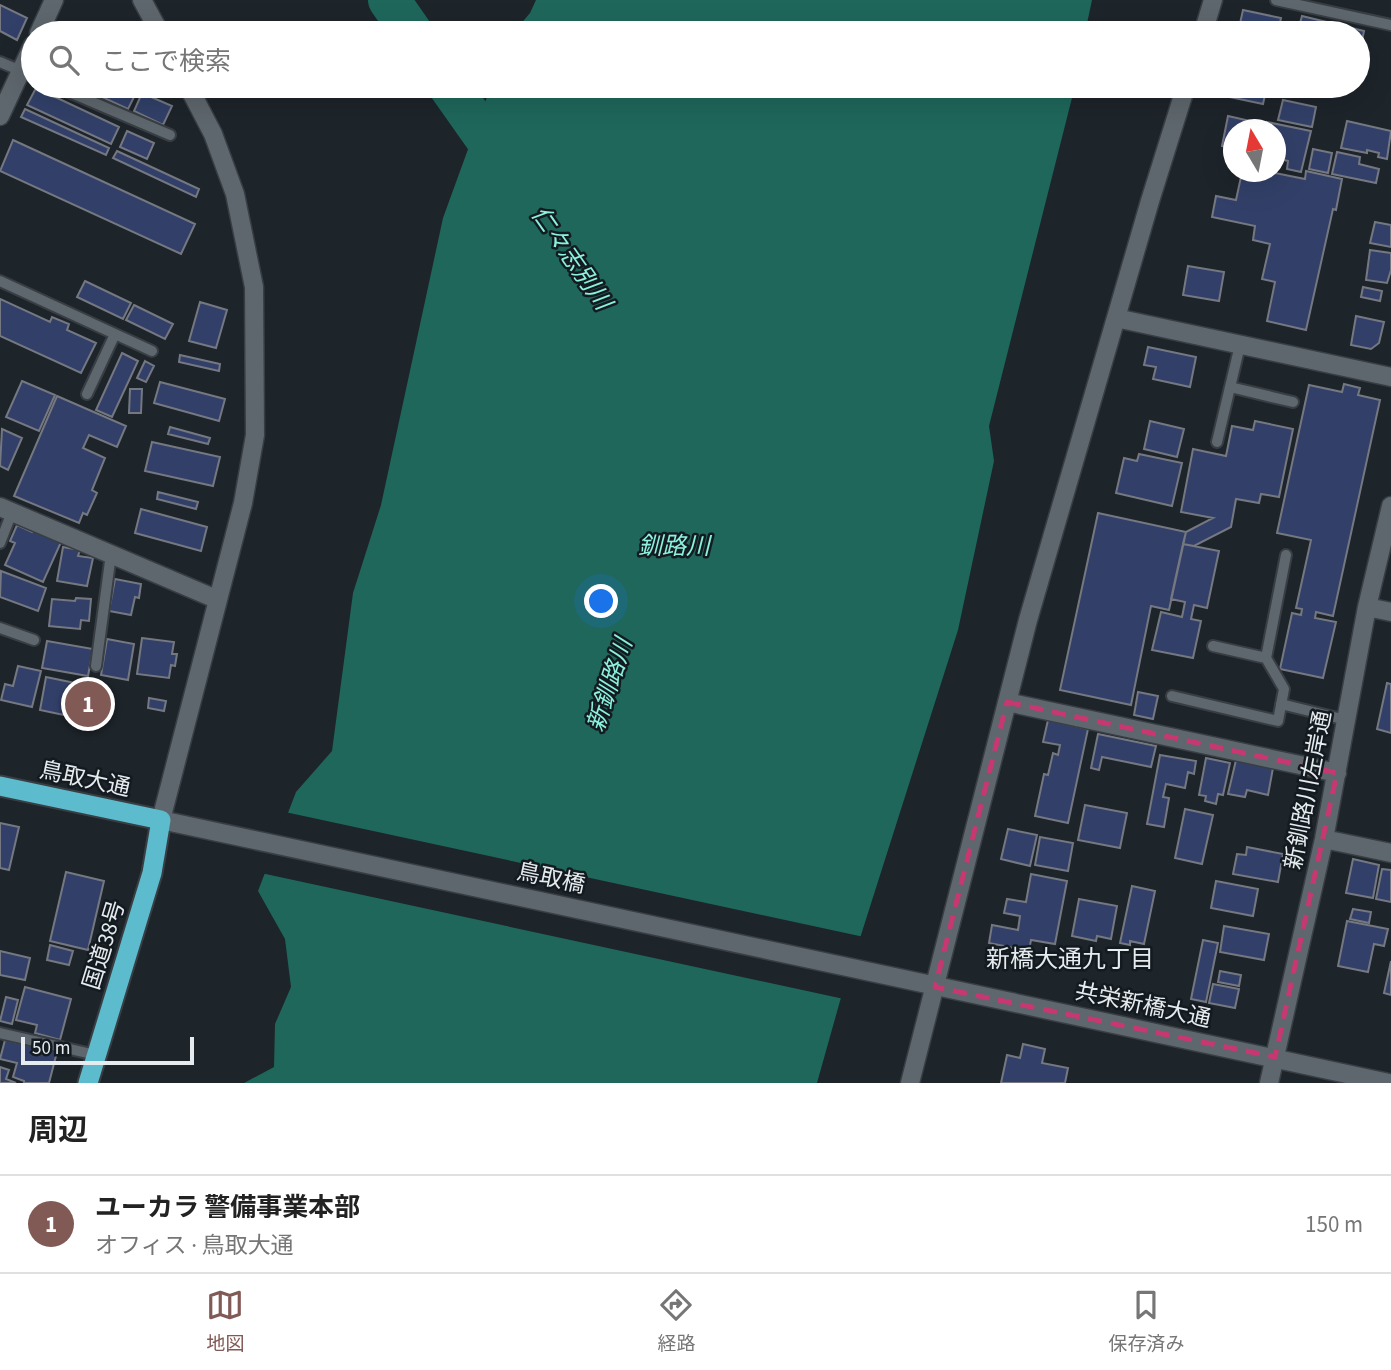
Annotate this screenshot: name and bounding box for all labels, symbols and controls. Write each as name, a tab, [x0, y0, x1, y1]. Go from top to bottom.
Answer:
search box	[21, 21, 1370, 98]
icon: search	[45, 41, 83, 79]
text: ここで検索	[101, 43, 231, 80]
north arrow	[1223, 119, 1286, 182]
water label: 仁々志別川	[522, 199, 621, 320]
water label: 釧路川	[638, 529, 713, 564]
your location	[584, 584, 618, 618]
water label: 新釧路川	[579, 631, 642, 736]
pin: 1	[65, 678, 111, 730]
street label: 新釧路川左岸通	[1276, 708, 1340, 872]
street label: 鳥取大通	[37, 753, 133, 805]
street label: 鳥取橋	[514, 855, 588, 901]
street label: 国道38号	[75, 896, 133, 994]
district label: 新橋大通九丁目	[986, 942, 1154, 977]
street label: 共栄新橋大通	[1072, 975, 1214, 1035]
scale bar	[21, 1034, 194, 1066]
text: 50 m	[32, 1035, 70, 1062]
text: 周辺	[28, 1109, 88, 1152]
text: ユーカラ 警備事業本部	[95, 1189, 360, 1226]
text: 1	[45, 1208, 57, 1241]
text: 150 m	[1305, 1208, 1363, 1241]
text: オフィス · 鳥取大通	[95, 1229, 293, 1262]
tab: 地図	[206, 1286, 245, 1358]
tab: 経路	[657, 1286, 696, 1358]
tab: 保存済み	[1108, 1286, 1185, 1358]

